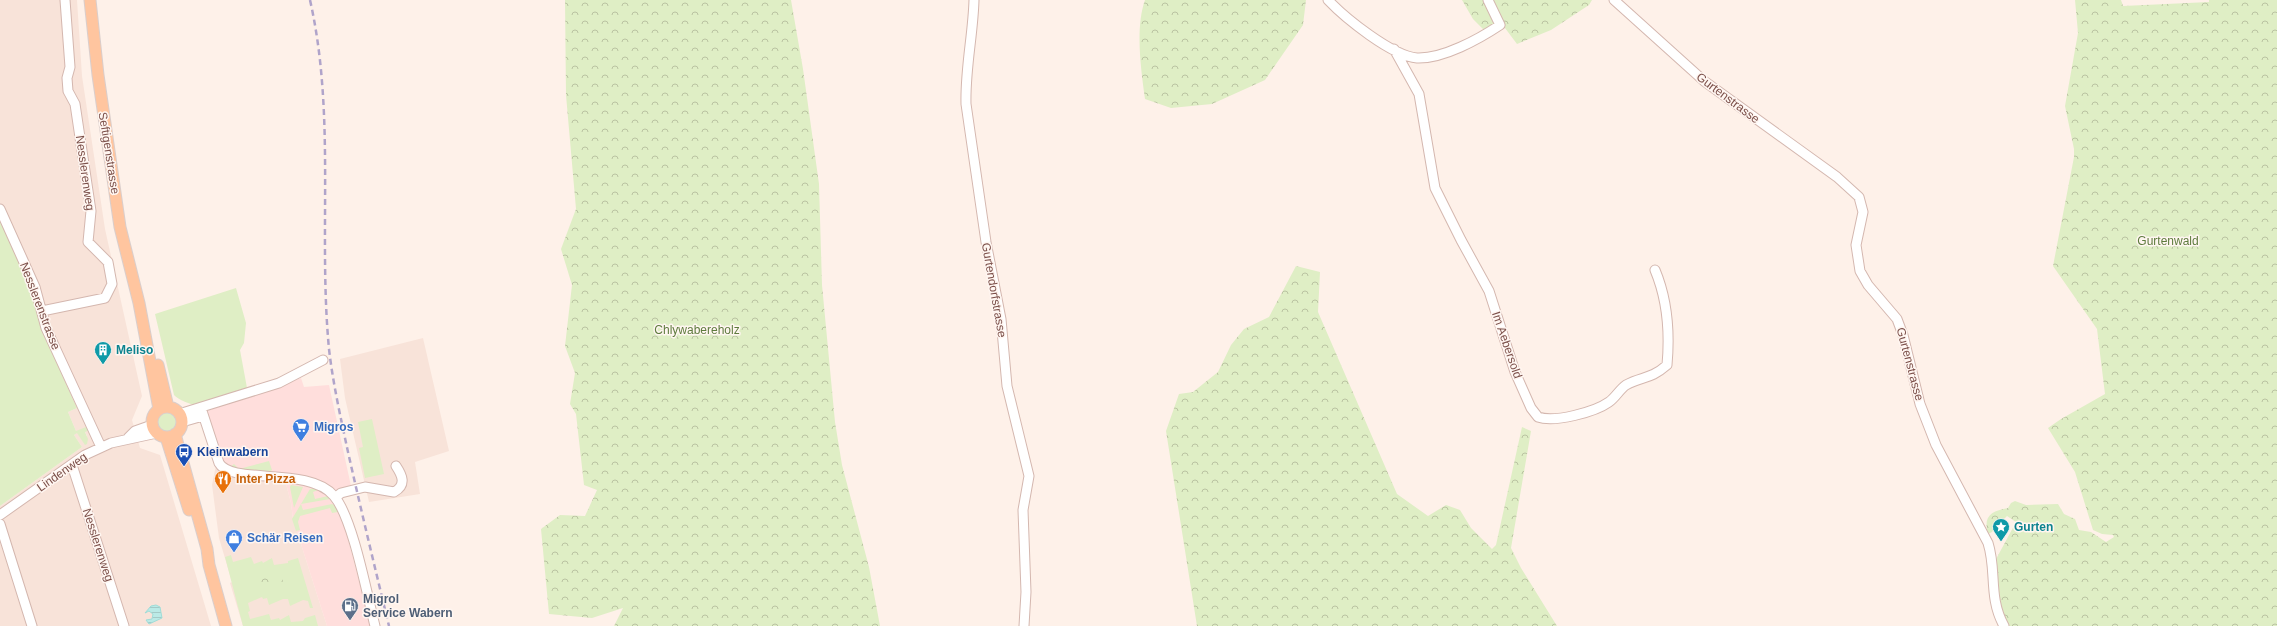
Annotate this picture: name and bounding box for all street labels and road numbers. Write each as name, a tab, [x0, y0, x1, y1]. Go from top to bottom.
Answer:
street label: Gurtenstrasse	[1694, 70, 1763, 126]
street label: Seftigenstrasse	[96, 111, 122, 195]
street label: Nesslerenweg	[73, 134, 97, 212]
street label: Gurtendorfstrasse	[979, 241, 1009, 339]
street label: Nesslerenstrasse	[17, 260, 63, 352]
street label: Im Aebersold	[1489, 310, 1525, 380]
street label: Gurtenstrasse	[1893, 326, 1927, 403]
street label: Lindenweg	[34, 450, 90, 494]
street label: Nesslerenweg	[80, 507, 116, 583]

